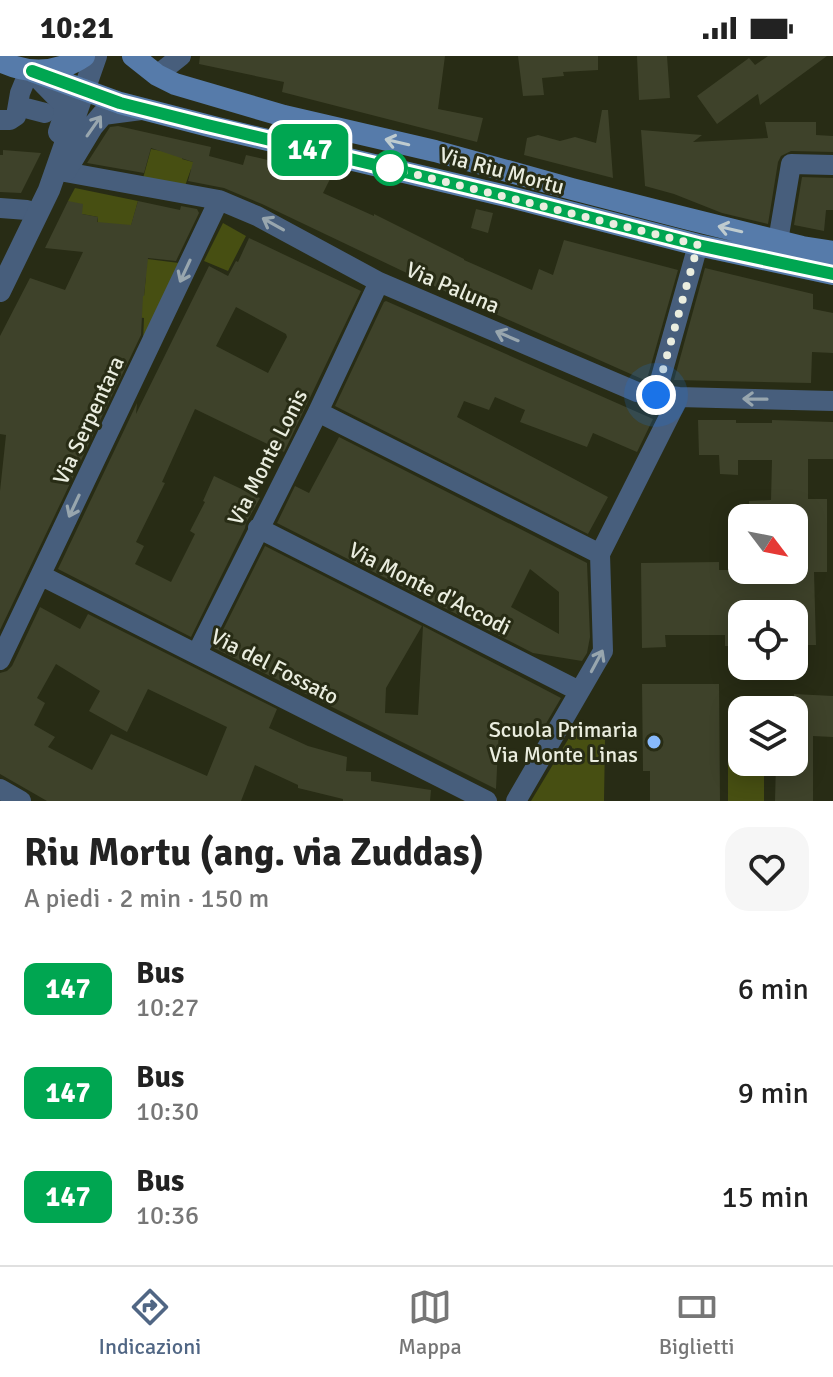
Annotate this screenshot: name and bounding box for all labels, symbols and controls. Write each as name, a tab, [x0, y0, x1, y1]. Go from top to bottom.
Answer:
text: 10:21	[40, 10, 114, 47]
one-way arrow	[86, 116, 102, 138]
line badge: 147	[264, 124, 356, 176]
text: 147	[287, 133, 333, 167]
one-way arrow	[384, 134, 410, 149]
street label: Via Riu Mortu	[436, 141, 567, 200]
unlabelled marker	[373, 151, 407, 185]
one-way arrow	[261, 216, 285, 231]
one-way arrow	[717, 221, 743, 236]
street label: Via Paluna	[402, 256, 504, 319]
one-way arrow	[177, 258, 192, 282]
one-way arrow	[495, 328, 520, 343]
street label: Via Serpentara	[47, 352, 130, 489]
your location	[636, 375, 676, 415]
street label: Via Monte Lonis	[222, 385, 313, 530]
one-way arrow	[742, 391, 769, 407]
one-way arrow	[66, 493, 81, 517]
north arrow	[728, 504, 808, 584]
map controls	[728, 504, 808, 776]
street label: Via Monte d'Accodi	[344, 536, 515, 641]
button: locate	[728, 600, 808, 680]
street label: Via del Fossato	[206, 623, 343, 710]
one-way arrow	[589, 650, 605, 673]
button: layers	[728, 696, 808, 776]
place label: Scuola Primaria Via Monte Linas	[489, 716, 638, 768]
marker: Scuola Primaria Via Monte Linas	[645, 733, 663, 751]
button: heart	[725, 827, 809, 911]
text: Riu Mortu (ang. via Zuddas)	[24, 829, 484, 876]
text: A piedi · 2 min · 150 m	[24, 883, 269, 915]
text: Bus	[136, 955, 184, 992]
text: 6 min	[738, 971, 809, 1008]
text: 147	[45, 972, 91, 1006]
text: 10:27	[136, 992, 199, 1024]
text: Bus	[136, 1059, 184, 1096]
text: 9 min	[738, 1075, 809, 1112]
text: 147	[45, 1076, 91, 1110]
text: 10:30	[136, 1096, 199, 1128]
text: Bus	[136, 1163, 184, 1200]
text: 15 min	[722, 1179, 809, 1216]
text: 147	[45, 1180, 91, 1214]
text: 10:36	[136, 1200, 199, 1232]
tab: Indicazioni	[99, 1285, 201, 1360]
tab: Mappa	[398, 1285, 462, 1360]
tab: Biglietti	[659, 1285, 734, 1360]

